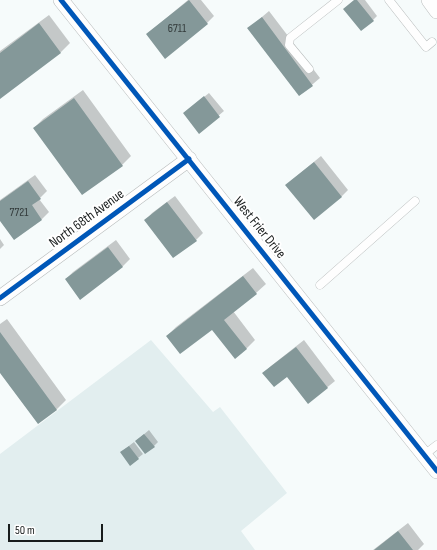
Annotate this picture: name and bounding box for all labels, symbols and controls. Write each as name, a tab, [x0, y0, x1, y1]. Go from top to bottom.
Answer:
house number: 6711	[168, 22, 186, 36]
street label: North 68th Avenue	[46, 186, 128, 252]
street label: West Frier Drive	[229, 194, 289, 262]
house number: 7721	[10, 206, 28, 220]
scale bar	[10, 516, 105, 542]
text: 50 m	[15, 523, 35, 538]

